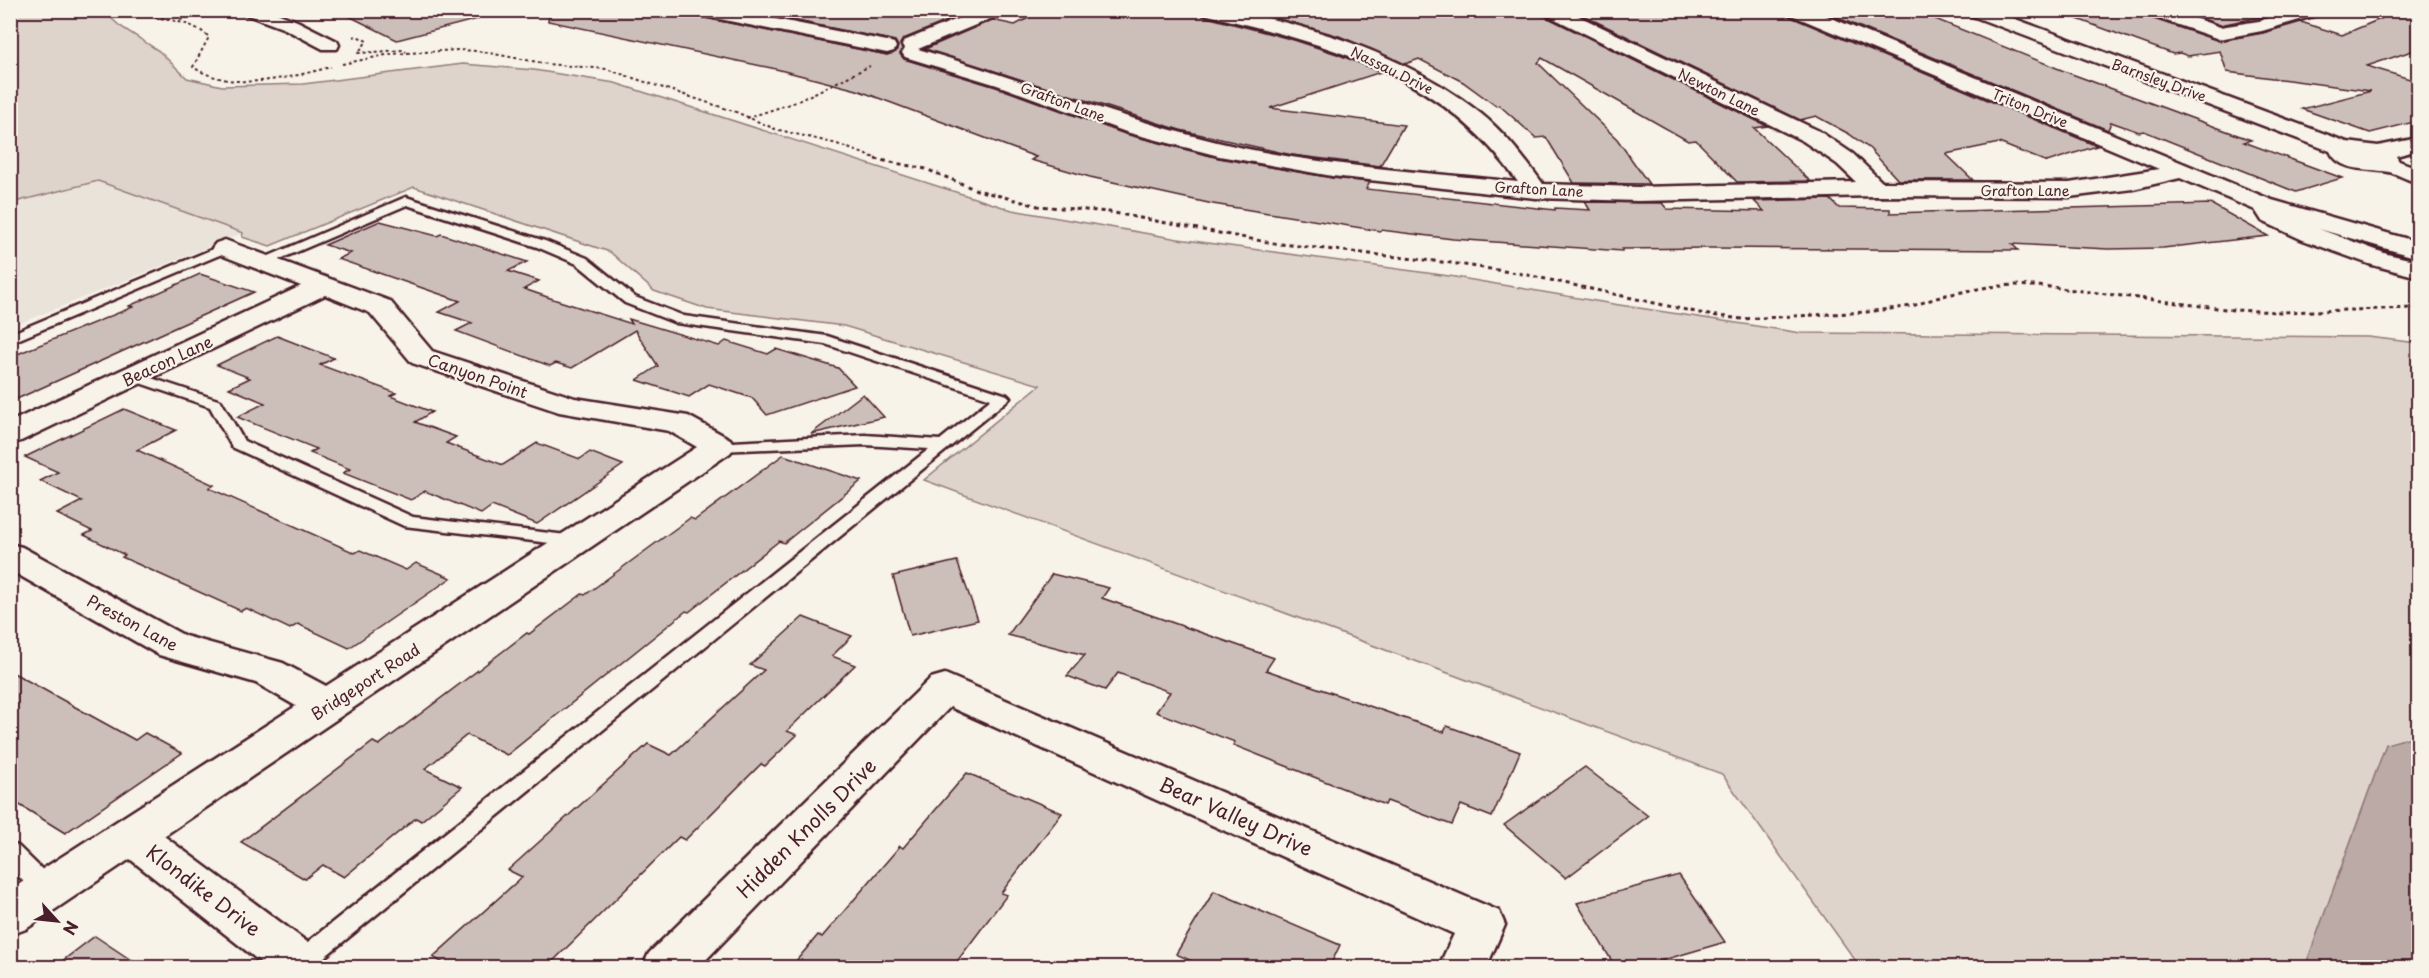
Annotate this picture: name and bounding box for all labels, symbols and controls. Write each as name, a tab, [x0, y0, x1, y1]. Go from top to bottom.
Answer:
street label: Nassau Drive	[1347, 41, 1437, 99]
street label: Barnsley Drive	[2109, 53, 2209, 107]
street label: Newton Lane	[1674, 63, 1764, 121]
street label: Grafton Lane	[1018, 77, 1109, 127]
street label: Triton Drive	[1989, 83, 2071, 133]
street label: Grafton Lane	[1494, 176, 1584, 202]
street label: Grafton Lane	[1980, 180, 2070, 201]
street label: Beacon Lane	[118, 328, 216, 392]
street label: Canyon Point	[425, 347, 532, 403]
street label: Preston Lane	[83, 588, 183, 656]
street label: Bridgeport Road	[306, 637, 424, 725]
street label: Hidden Knolls Drive	[729, 751, 883, 905]
street label: Bear Valley Drive	[1155, 769, 1317, 863]
street label: Klondike Drive	[140, 837, 268, 943]
north arrow	[27, 891, 87, 951]
text: N	[58, 917, 85, 939]

